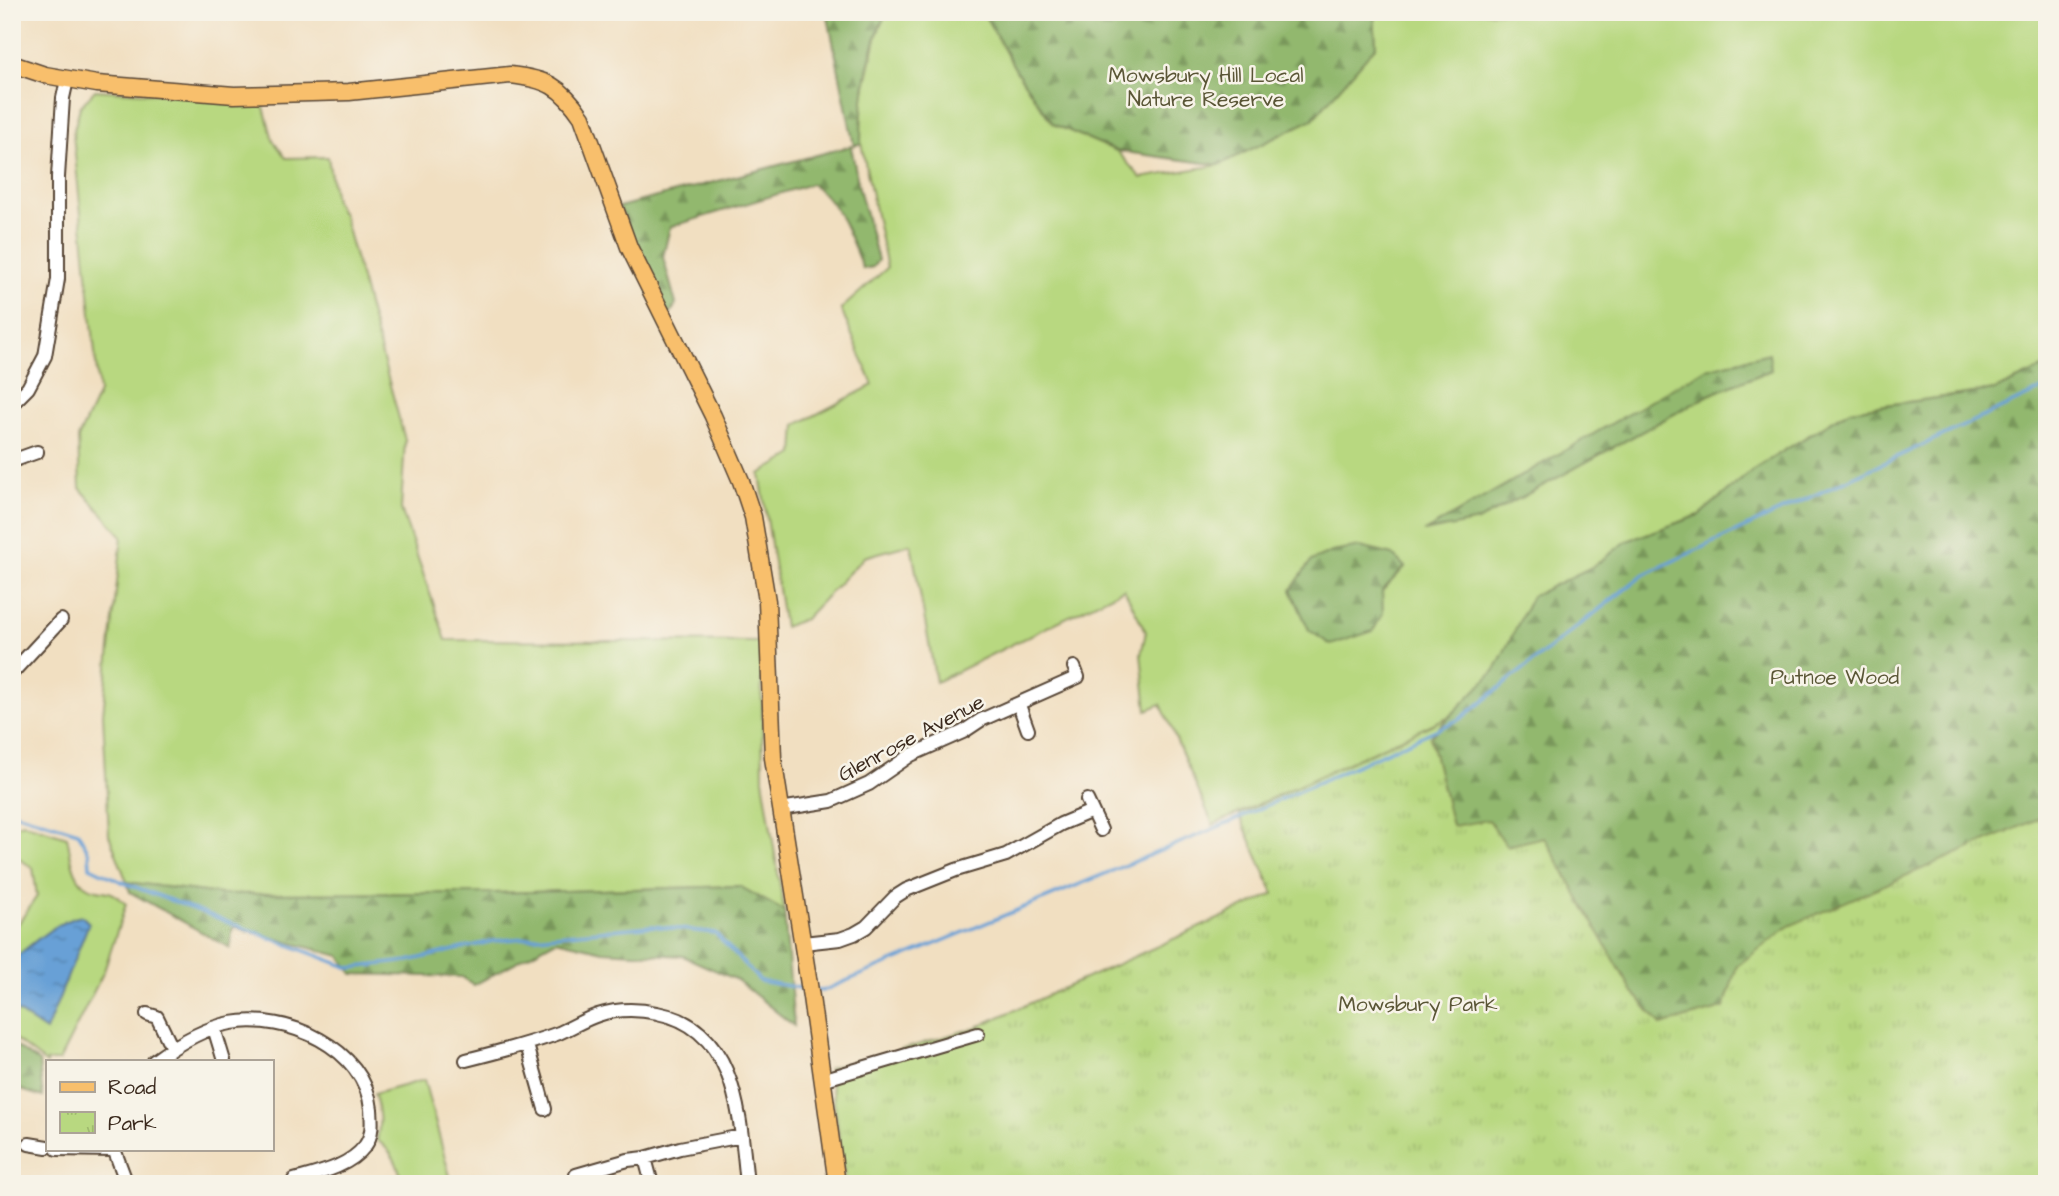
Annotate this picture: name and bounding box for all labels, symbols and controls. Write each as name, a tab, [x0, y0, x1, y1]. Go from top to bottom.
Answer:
park label: Mowsbury Hill Local Nature Reserve	[1108, 61, 1304, 114]
park label: Putnoe Wood	[1771, 663, 1900, 692]
street label: Glenrose Avenue	[833, 687, 989, 789]
park label: Mowsbury Park	[1338, 990, 1498, 1021]
legend	[46, 1060, 273, 1150]
text: Road	[108, 1073, 156, 1102]
text: Park	[108, 1109, 157, 1138]

